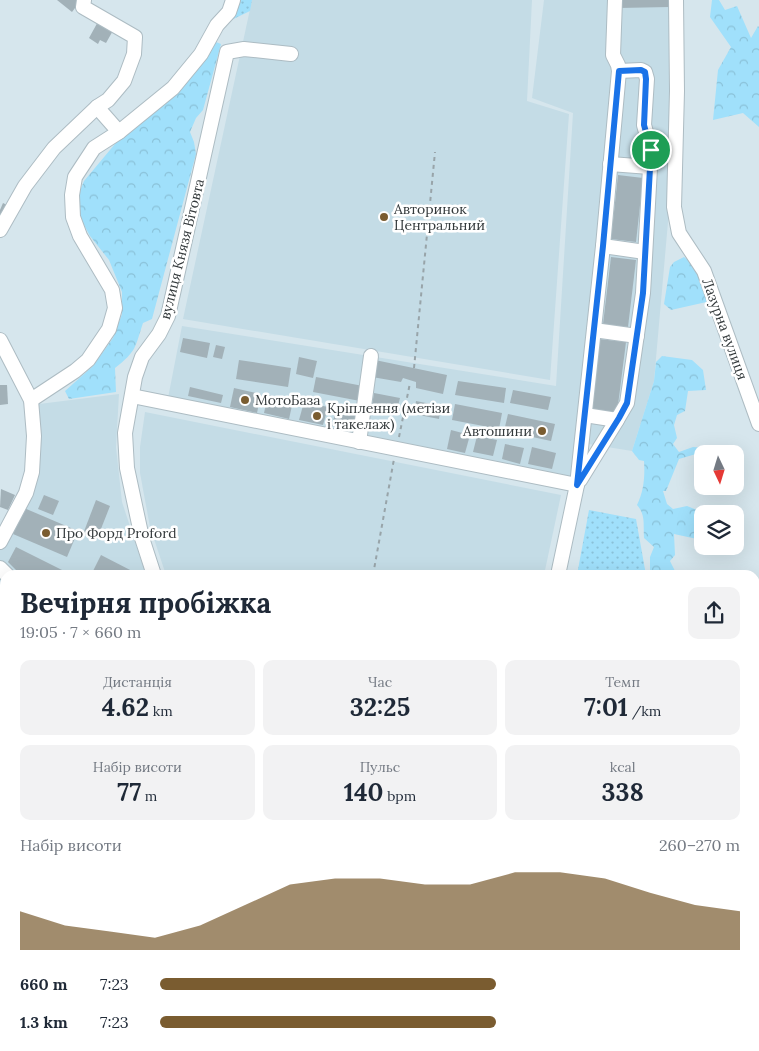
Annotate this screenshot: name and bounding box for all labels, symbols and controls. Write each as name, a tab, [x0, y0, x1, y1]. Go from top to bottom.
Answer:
pin	[630, 129, 672, 171]
icon: arrive	[637, 136, 665, 164]
street label: вулиця Князя Вітовта	[156, 177, 208, 321]
place label: Авторинок Центральний	[393, 200, 485, 234]
marker: Авторинок Центральний	[378, 211, 390, 223]
street label: Лазурна вулиця	[698, 276, 752, 382]
place label: МотоБаза	[255, 391, 320, 409]
marker: МотоБаза	[239, 394, 251, 406]
place label: Кріплення (метізи і такелаж)	[327, 399, 451, 433]
marker: Кріплення (метізи і такелаж)	[311, 410, 323, 422]
place label: Автошини	[462, 422, 532, 440]
marker: Автошини	[536, 425, 548, 437]
north arrow	[694, 445, 744, 495]
map controls	[694, 445, 744, 555]
button: layers	[694, 505, 744, 555]
place label: Про Форд Proford	[56, 524, 177, 542]
marker: Про Форд Proford	[40, 527, 52, 539]
text: Вечірня пробіжка	[20, 585, 271, 621]
button: share	[688, 587, 740, 639]
text: 19:05 · 7 × 660 m	[20, 622, 141, 642]
text: Дистанція	[103, 673, 172, 691]
text: Час	[368, 673, 392, 691]
text: Темп	[605, 673, 640, 691]
text: 4.62	[102, 691, 149, 723]
text: 32:25	[350, 691, 410, 723]
text: 7:01	[584, 691, 628, 723]
text: km	[149, 702, 173, 720]
text: /km	[628, 702, 661, 720]
text: Набір висоти	[93, 758, 182, 776]
text: Пульс	[360, 758, 400, 776]
text: kcal	[610, 758, 636, 776]
text: 77	[117, 776, 141, 808]
text: 140	[344, 776, 384, 808]
text: 338	[602, 776, 644, 808]
text: m	[141, 787, 157, 805]
text: bpm	[384, 787, 416, 805]
text: Набір висоти	[20, 835, 122, 855]
text: 260–270 m	[659, 835, 740, 855]
text: 660 m	[20, 974, 68, 994]
text: 7:23	[100, 974, 129, 994]
text: 1.3 km	[20, 1012, 68, 1032]
text: 7:23	[100, 1012, 129, 1032]

